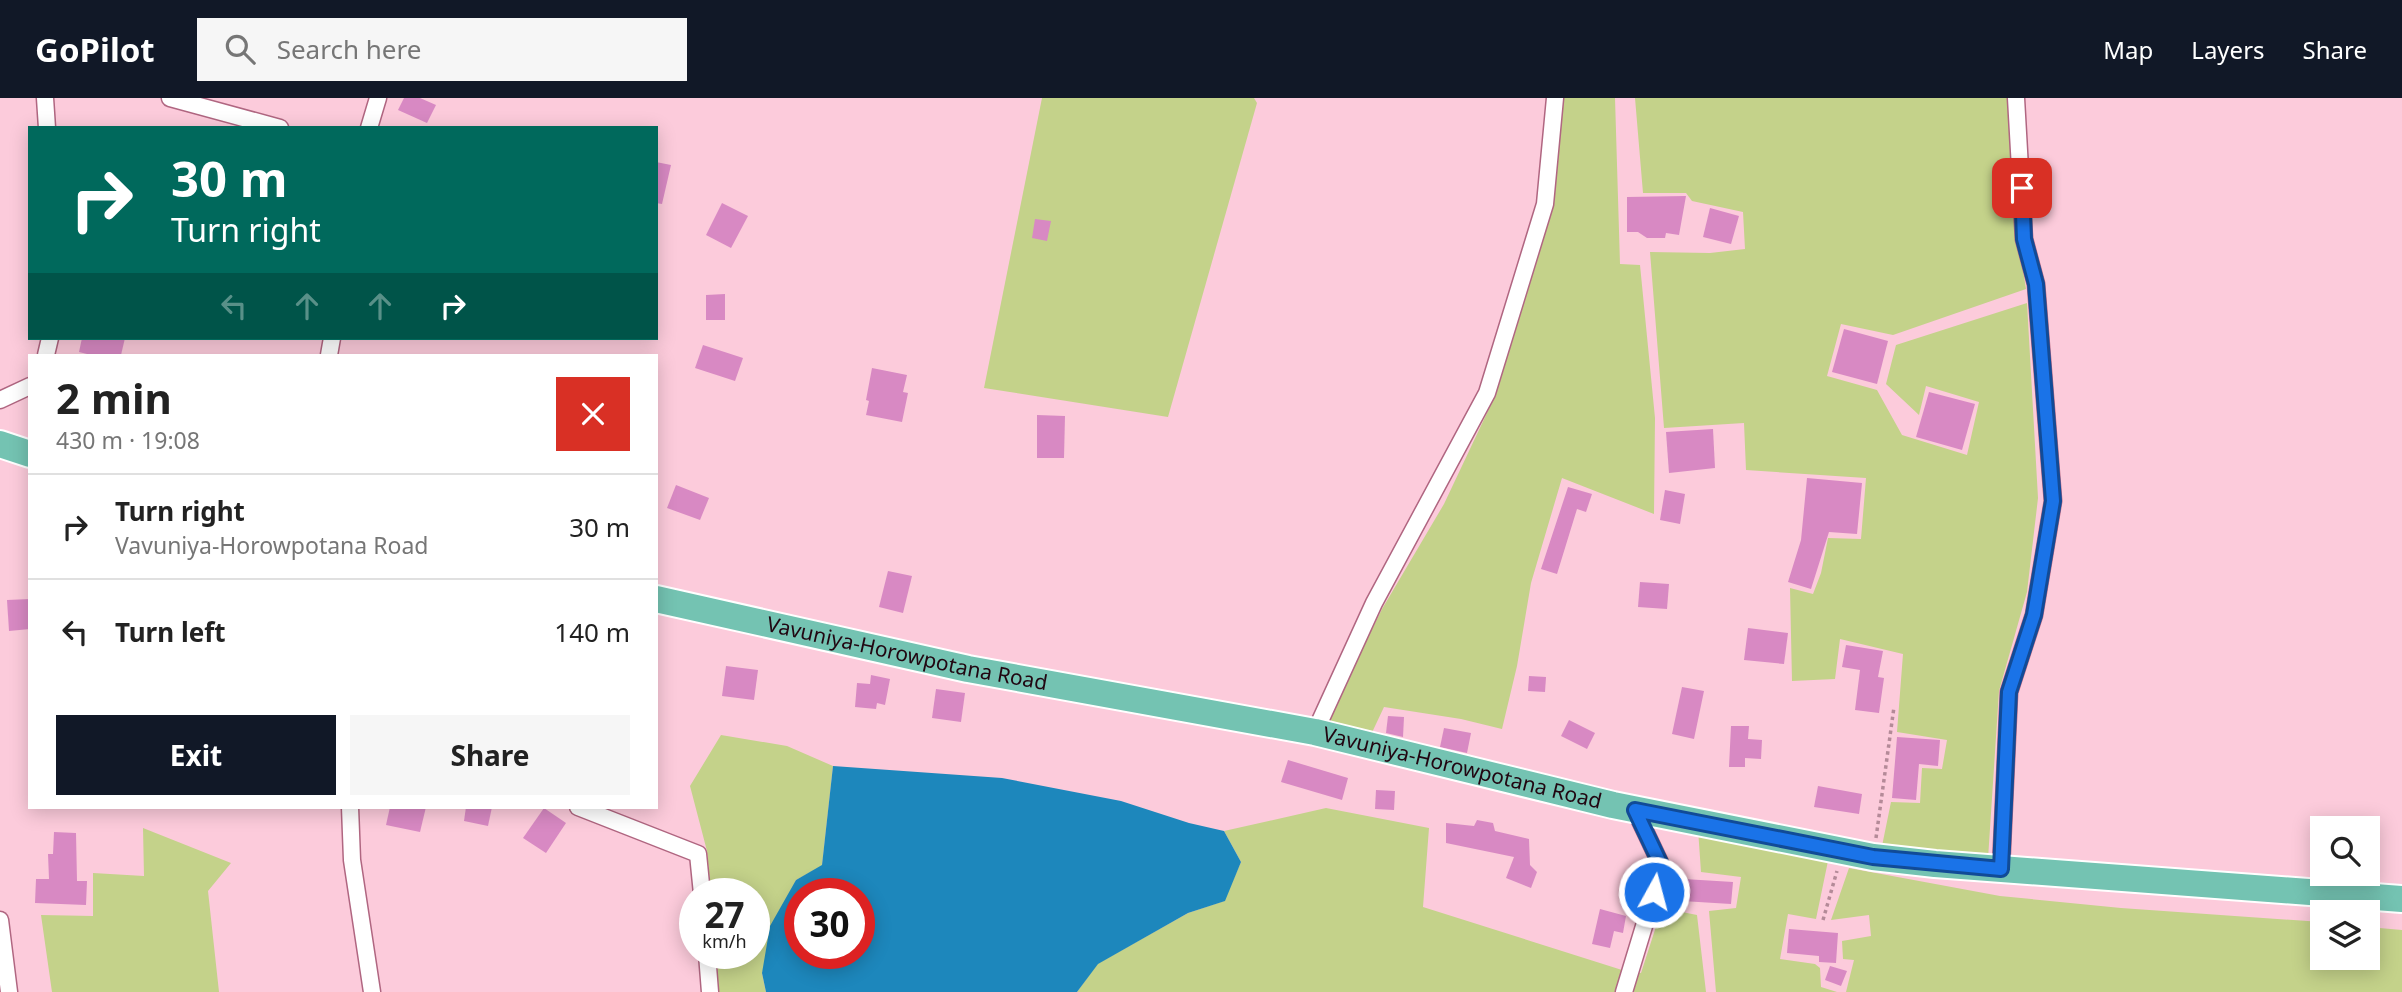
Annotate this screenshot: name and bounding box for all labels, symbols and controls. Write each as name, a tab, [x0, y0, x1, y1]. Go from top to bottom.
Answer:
search box	[197, 18, 687, 81]
text: GoPilot	[35, 27, 155, 72]
icon: search	[221, 30, 259, 68]
text: Search here	[277, 31, 421, 67]
text: Map	[2103, 33, 2153, 66]
text: Layers	[2191, 33, 2265, 66]
text: Share	[2303, 33, 2367, 66]
text: 30 m	[171, 145, 288, 211]
icon: right	[56, 154, 147, 245]
pin	[1992, 158, 2052, 218]
icon: arrive	[2003, 169, 2041, 207]
text: Turn right	[171, 208, 321, 251]
icon: left	[215, 287, 253, 325]
icon: ahead	[288, 287, 326, 325]
icon: ahead	[361, 287, 399, 325]
icon: right	[434, 287, 472, 325]
text: 2 min	[56, 369, 172, 426]
button: close	[556, 377, 630, 451]
text: 430 m · 19:08	[56, 424, 200, 456]
text: Turn right	[115, 493, 245, 529]
icon: right	[56, 508, 94, 546]
text: 30 m	[569, 509, 630, 545]
text: Vavuniya-Horowpotana Road	[115, 529, 429, 561]
street label: Vavuniya-Horowpotana Road	[764, 609, 1050, 696]
icon: left	[56, 613, 94, 651]
text: Turn left	[115, 614, 226, 650]
text: 140 m	[554, 614, 630, 650]
button: Exit	[56, 715, 336, 795]
button: Share	[350, 715, 630, 795]
street label: Vavuniya-Horowpotana Road	[1320, 719, 1605, 815]
map controls	[2310, 816, 2380, 970]
button: search	[2310, 816, 2380, 886]
position arrow	[1617, 855, 1691, 929]
speed limit sign: 30	[784, 878, 875, 969]
text: 27	[704, 891, 745, 938]
button: layers	[2310, 900, 2380, 970]
text: km/h	[702, 929, 747, 953]

